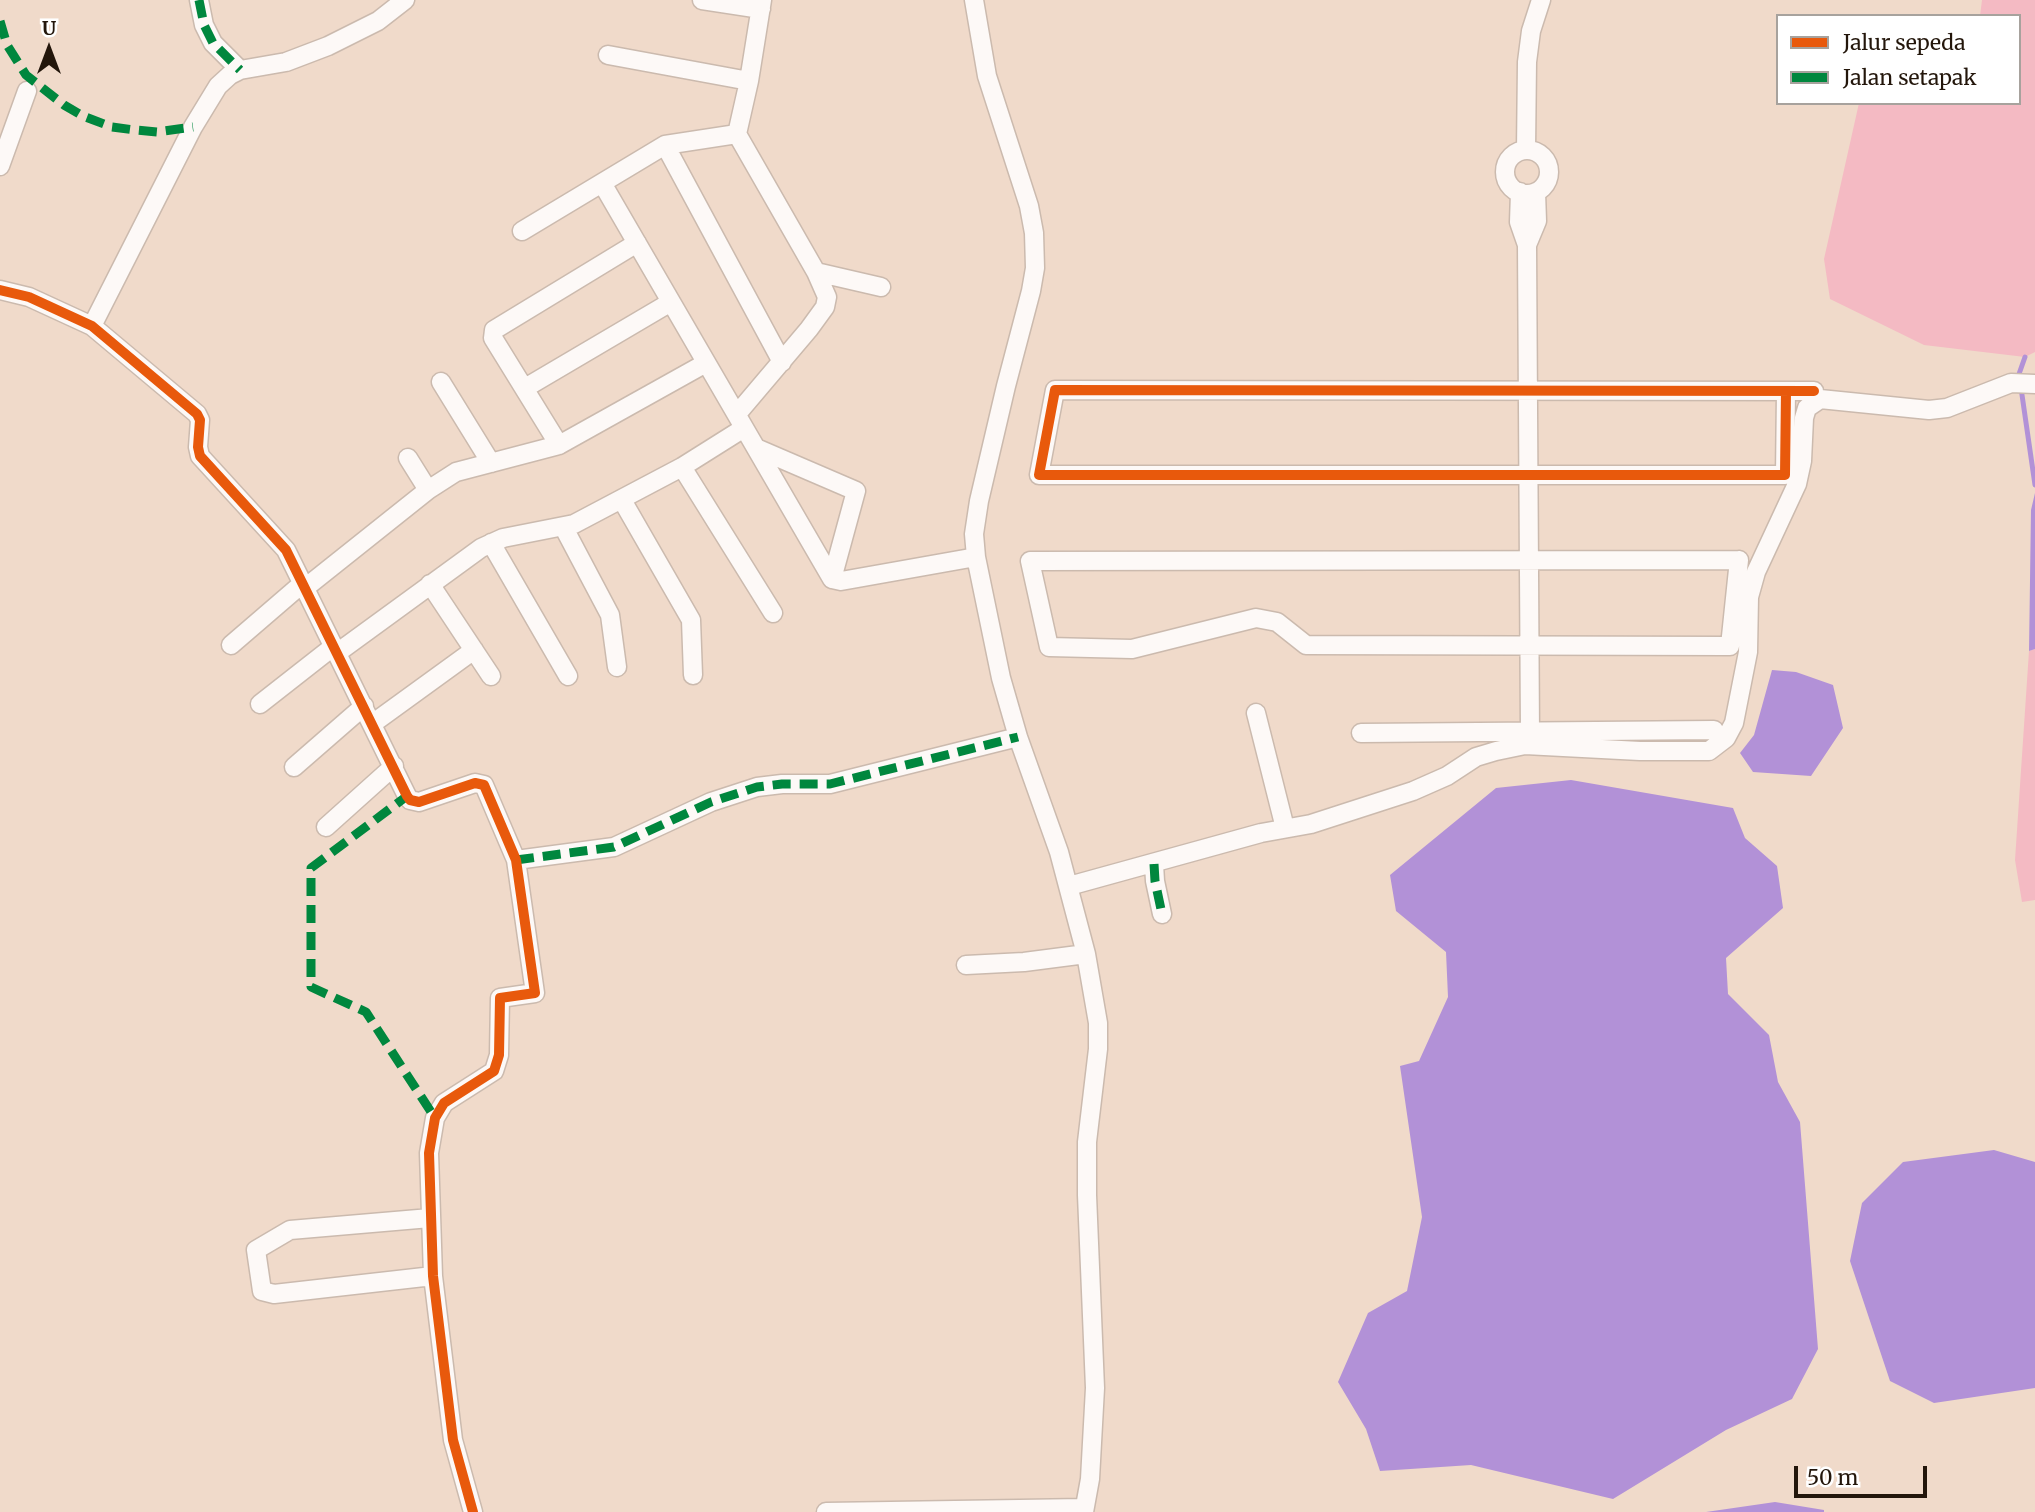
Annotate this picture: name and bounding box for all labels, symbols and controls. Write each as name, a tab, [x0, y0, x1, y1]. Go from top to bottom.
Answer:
north arrow	[14, 14, 84, 84]
legend	[1776, 14, 2021, 105]
text: U	[42, 16, 56, 40]
text: Jalur sepeda	[1843, 29, 1965, 56]
text: Jalan setapak	[1843, 64, 1977, 91]
scale bar	[1797, 1452, 1930, 1496]
text: 50 m	[1807, 1464, 1858, 1491]

